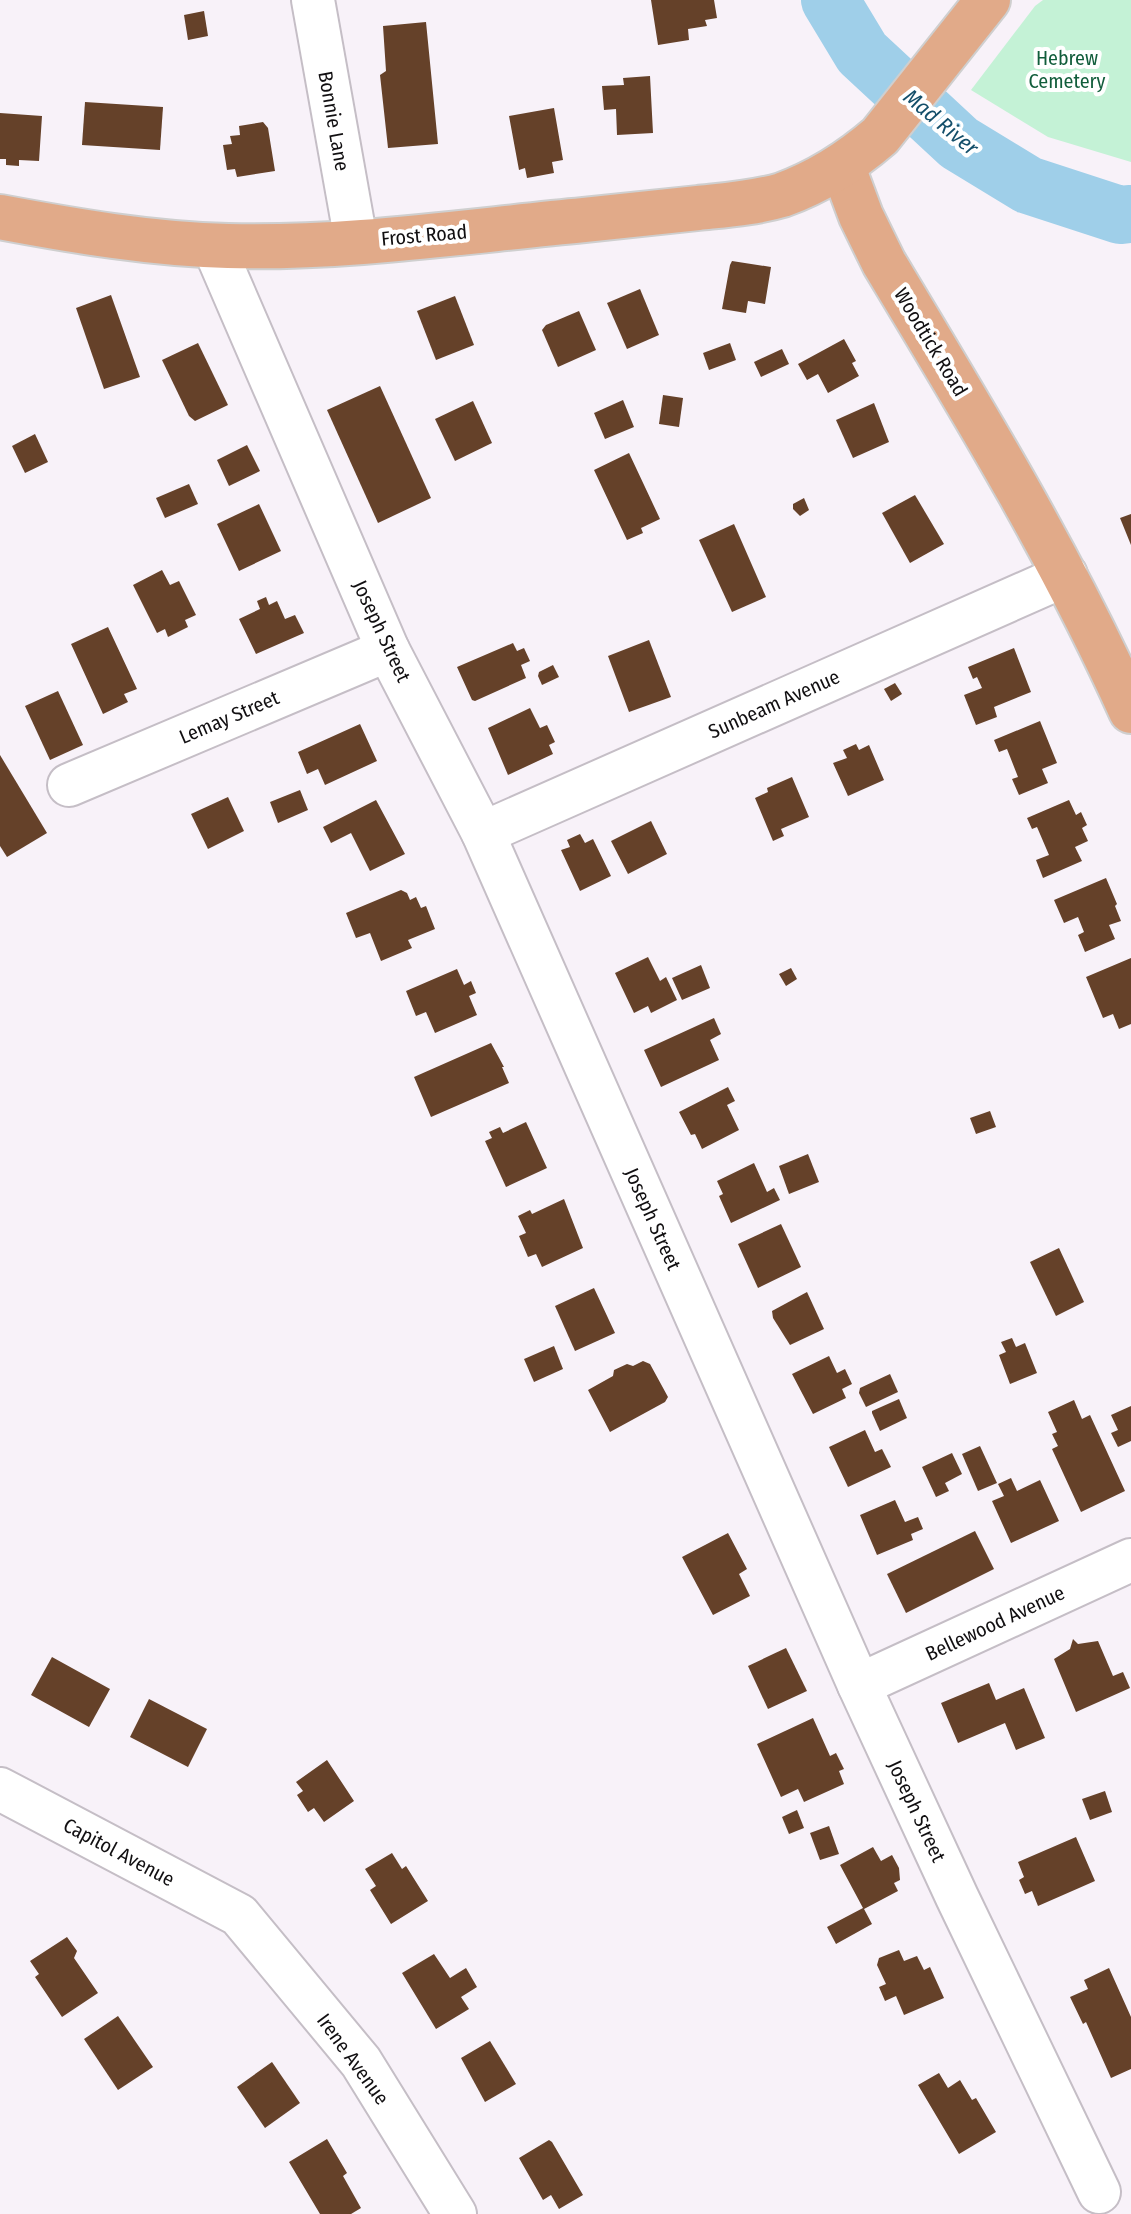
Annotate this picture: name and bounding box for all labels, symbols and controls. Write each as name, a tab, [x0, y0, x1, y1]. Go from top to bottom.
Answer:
park label: Hebrew Cemetery	[1029, 46, 1106, 93]
street label: Bonnie Lane	[313, 69, 355, 173]
water label: Mad River	[898, 83, 985, 162]
street label: Frost Road	[380, 219, 468, 251]
street label: Woodtick Road	[889, 283, 973, 401]
street label: Joseph Street	[348, 576, 416, 686]
street label: Sunbeam Avenue	[705, 664, 843, 744]
street label: Lemay Street	[176, 685, 283, 749]
street label: Joseph Street	[620, 1164, 686, 1274]
street label: Bellewood Avenue	[922, 1580, 1068, 1666]
street label: Joseph Street	[883, 1756, 951, 1866]
street label: Capitol Avenue	[59, 1813, 179, 1891]
street label: Irene Avenue	[312, 2009, 394, 2109]

